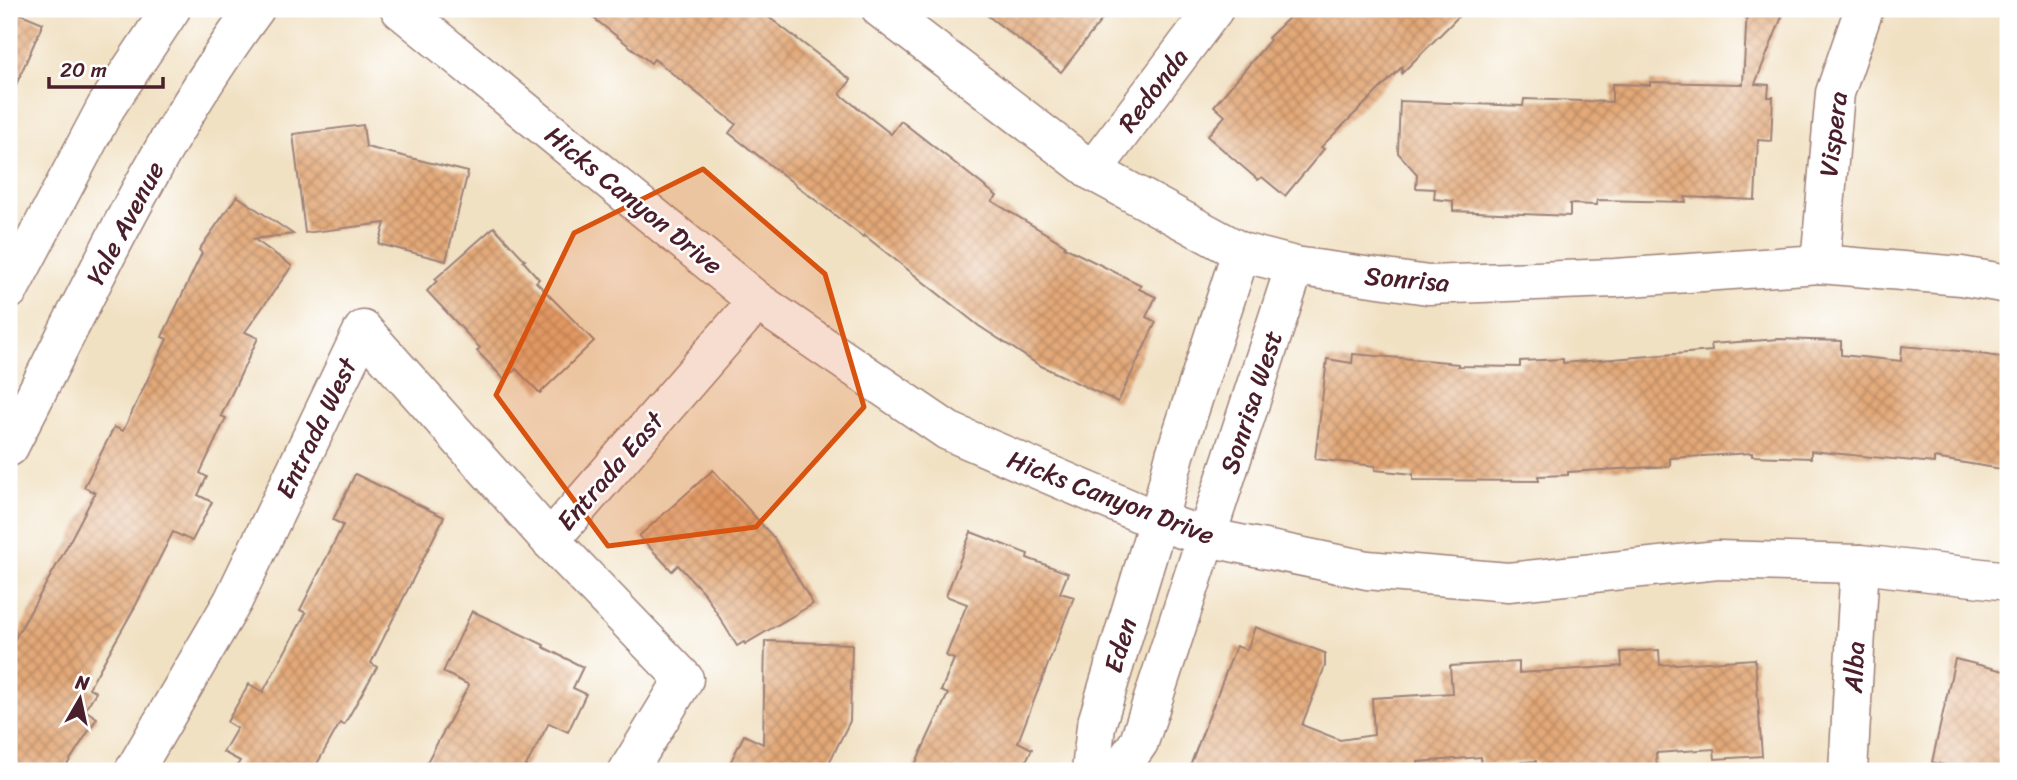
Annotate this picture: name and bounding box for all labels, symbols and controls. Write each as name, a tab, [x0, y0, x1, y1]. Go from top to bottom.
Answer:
street label: Redonda	[1105, 37, 1201, 143]
scale bar	[49, 46, 163, 90]
text: 20 m	[60, 51, 107, 89]
street label: Vispera	[1805, 89, 1861, 179]
street label: Hicks Canyon Drive	[534, 113, 734, 287]
street label: Yale Avenue	[73, 152, 177, 294]
street label: Sonrisa	[1363, 252, 1451, 306]
street label: Sonrisa West	[1206, 324, 1296, 480]
street label: Entrada West	[262, 348, 371, 506]
street label: Entrada East	[544, 399, 677, 542]
street label: Hicks Canyon Drive	[1000, 436, 1222, 558]
street label: Eden	[1090, 612, 1150, 678]
street label: Alba	[1830, 640, 1878, 695]
north arrow	[46, 664, 116, 734]
text: N	[73, 665, 92, 700]

